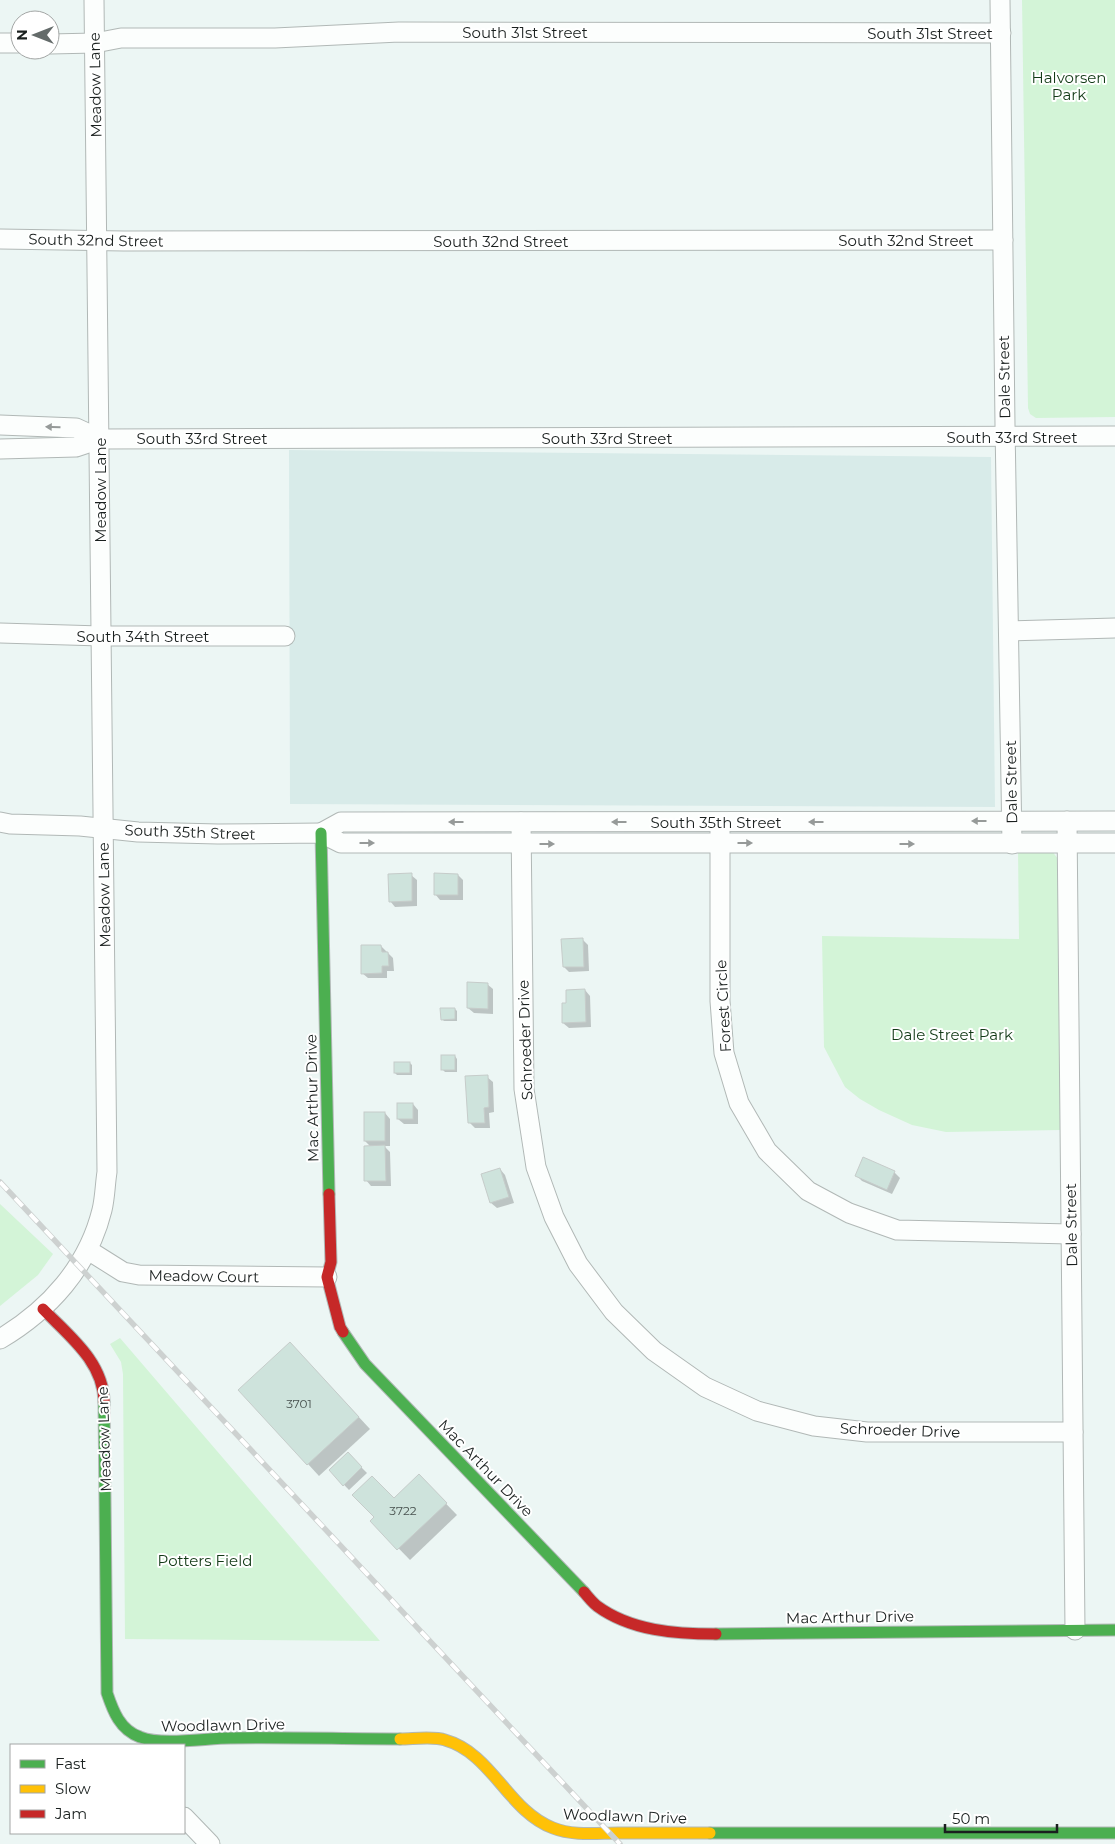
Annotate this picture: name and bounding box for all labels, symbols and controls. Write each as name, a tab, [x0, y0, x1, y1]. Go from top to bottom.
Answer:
north arrow	[10, 10, 60, 60]
street label: South 31st Street	[462, 23, 588, 42]
street label: South 31st Street	[867, 24, 993, 43]
text: N	[13, 29, 31, 41]
street label: Meadow Lane	[85, 32, 105, 138]
park label: Halvorsen Park	[1032, 68, 1106, 104]
street label: South 32nd Street	[28, 229, 164, 251]
street label: South 32nd Street	[838, 231, 974, 250]
street label: South 32nd Street	[433, 232, 569, 251]
street label: Dale Street	[994, 335, 1014, 419]
one-way arrow	[45, 423, 61, 431]
street label: South 33rd Street	[947, 428, 1078, 447]
street label: South 33rd Street	[137, 429, 268, 448]
street label: South 33rd Street	[542, 429, 673, 448]
street label: Meadow Lane	[91, 437, 110, 543]
street label: South 34th Street	[77, 627, 209, 646]
street label: Dale Street	[1001, 740, 1021, 824]
street label: South 35th Street	[650, 813, 782, 832]
one-way arrow	[971, 817, 987, 825]
one-way arrow	[448, 818, 464, 826]
one-way arrow	[611, 818, 627, 826]
one-way arrow	[808, 818, 824, 826]
street label: South 35th Street	[124, 820, 256, 844]
one-way arrow	[360, 839, 376, 847]
one-way arrow	[737, 839, 753, 847]
one-way arrow	[540, 840, 556, 848]
one-way arrow	[900, 840, 916, 848]
street label: Meadow Lane	[94, 842, 114, 948]
street label: Forest Circle	[711, 959, 735, 1053]
street label: Schroeder Drive	[513, 979, 537, 1101]
park label: Dale Street Park	[891, 1025, 1013, 1044]
street label: Mac Arthur Drive	[301, 1034, 323, 1162]
street label: Dale Street	[1061, 1183, 1081, 1267]
street label: Meadow Court	[149, 1266, 259, 1286]
street label: Meadow Lane	[93, 1386, 115, 1492]
house number: 3701	[286, 1396, 312, 1411]
street label: Mac Arthur Drive	[435, 1415, 537, 1521]
street label: Schroeder Drive	[839, 1418, 961, 1442]
house number: 3722	[389, 1503, 417, 1518]
park label: Potters Field	[158, 1551, 252, 1570]
street label: Mac Arthur Drive	[786, 1606, 914, 1628]
street label: Woodlawn Drive	[161, 1714, 285, 1736]
legend	[10, 1744, 185, 1834]
text: Fast	[55, 1754, 86, 1773]
text: Slow	[55, 1779, 91, 1798]
scale bar	[945, 1802, 1058, 1834]
text: Jam	[54, 1804, 87, 1823]
street label: Woodlawn Drive	[563, 1804, 687, 1828]
text: 50 m	[952, 1809, 990, 1828]

